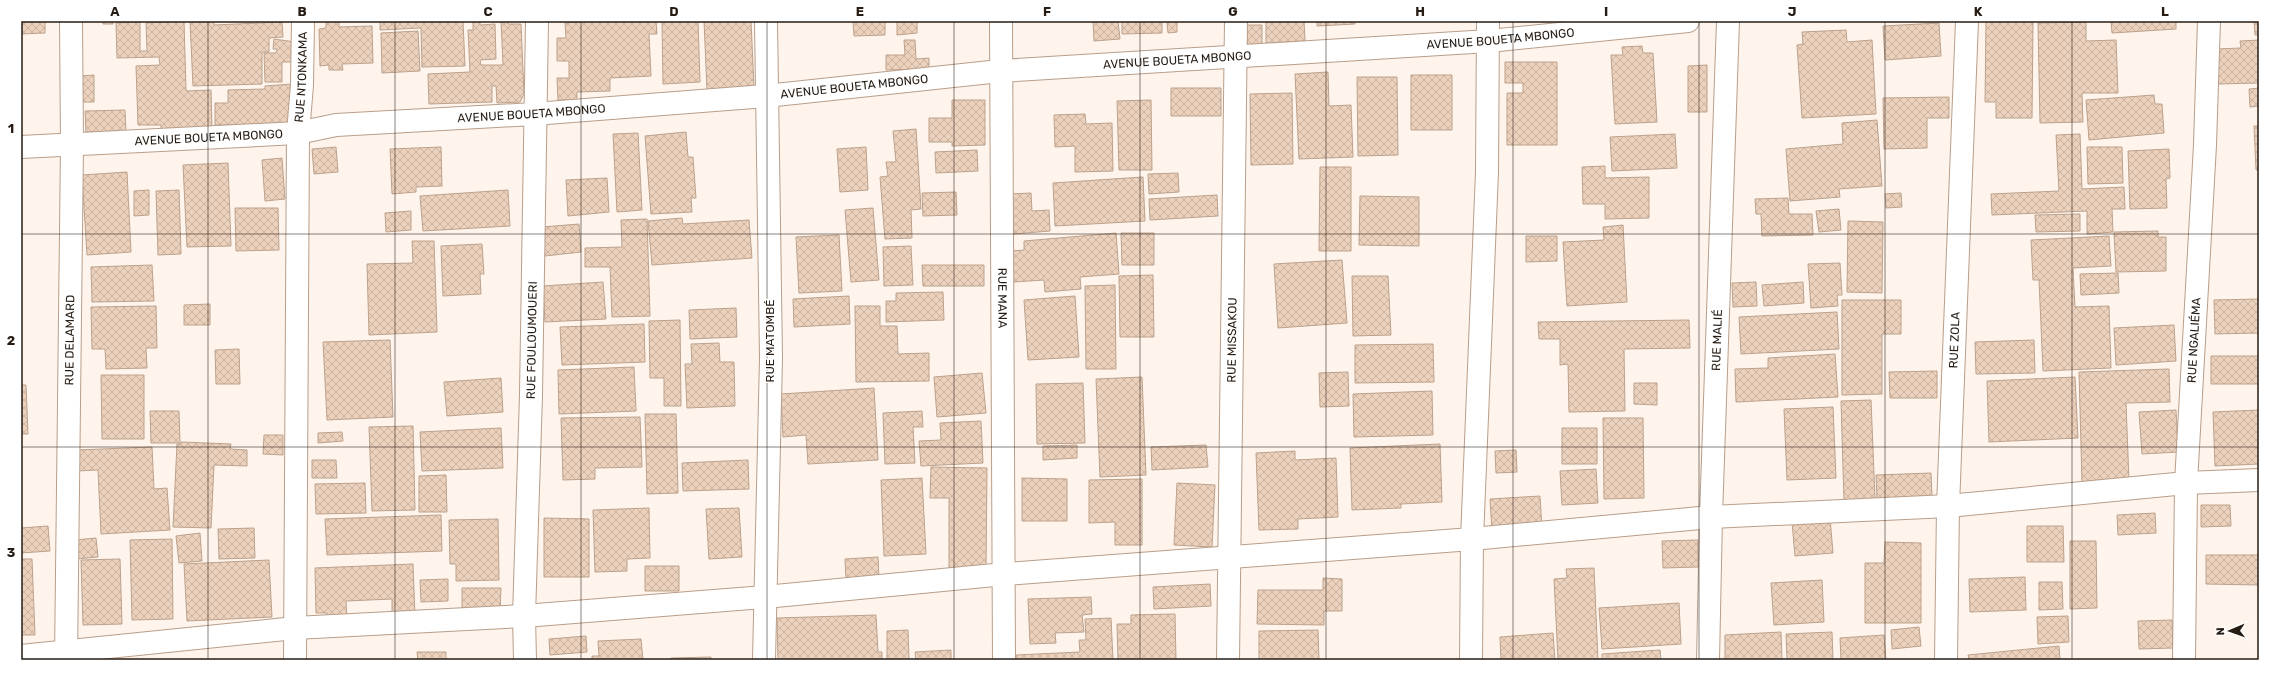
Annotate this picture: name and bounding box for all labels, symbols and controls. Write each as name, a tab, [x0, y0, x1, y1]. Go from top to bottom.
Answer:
text: A	[110, 4, 120, 19]
text: B	[297, 4, 307, 19]
text: C	[483, 4, 493, 19]
text: D	[669, 4, 679, 19]
text: E	[856, 4, 864, 19]
text: F	[1043, 4, 1051, 19]
text: G	[1228, 4, 1238, 19]
text: H	[1415, 4, 1425, 19]
text: I	[1604, 4, 1608, 19]
text: J	[1788, 4, 1796, 19]
text: K	[1974, 4, 1983, 19]
text: L	[2161, 4, 2169, 19]
street label: AVENUE BOUETA MBONGO	[1426, 25, 1575, 52]
street label: RUE NTONKAMA	[292, 32, 310, 123]
street label: AVENUE BOUETA MBONGO	[1103, 49, 1252, 72]
street label: AVENUE BOUETA MBONGO	[780, 72, 929, 101]
street label: AVENUE BOUETA MBONGO	[457, 101, 606, 125]
text: 1	[8, 121, 14, 136]
street label: AVENUE BOUETA MBONGO	[134, 127, 283, 148]
street label: RUE MANA	[995, 268, 1009, 328]
street label: RUE FOULOUMOUERI	[524, 281, 540, 399]
street label: RUE DELAMARD	[62, 295, 77, 385]
street label: RUE MISSAKOU	[1224, 297, 1240, 383]
street label: RUE NGALIÉMA	[2185, 297, 2203, 383]
street label: RUE MATOMBÉ	[763, 300, 777, 382]
street label: RUE MALIÉ	[1709, 309, 1725, 371]
street label: RUE ZOLA	[1946, 312, 1963, 369]
text: 2	[7, 333, 15, 348]
text: 3	[7, 545, 16, 560]
north arrow	[2210, 611, 2250, 651]
text: N	[2214, 627, 2227, 636]

